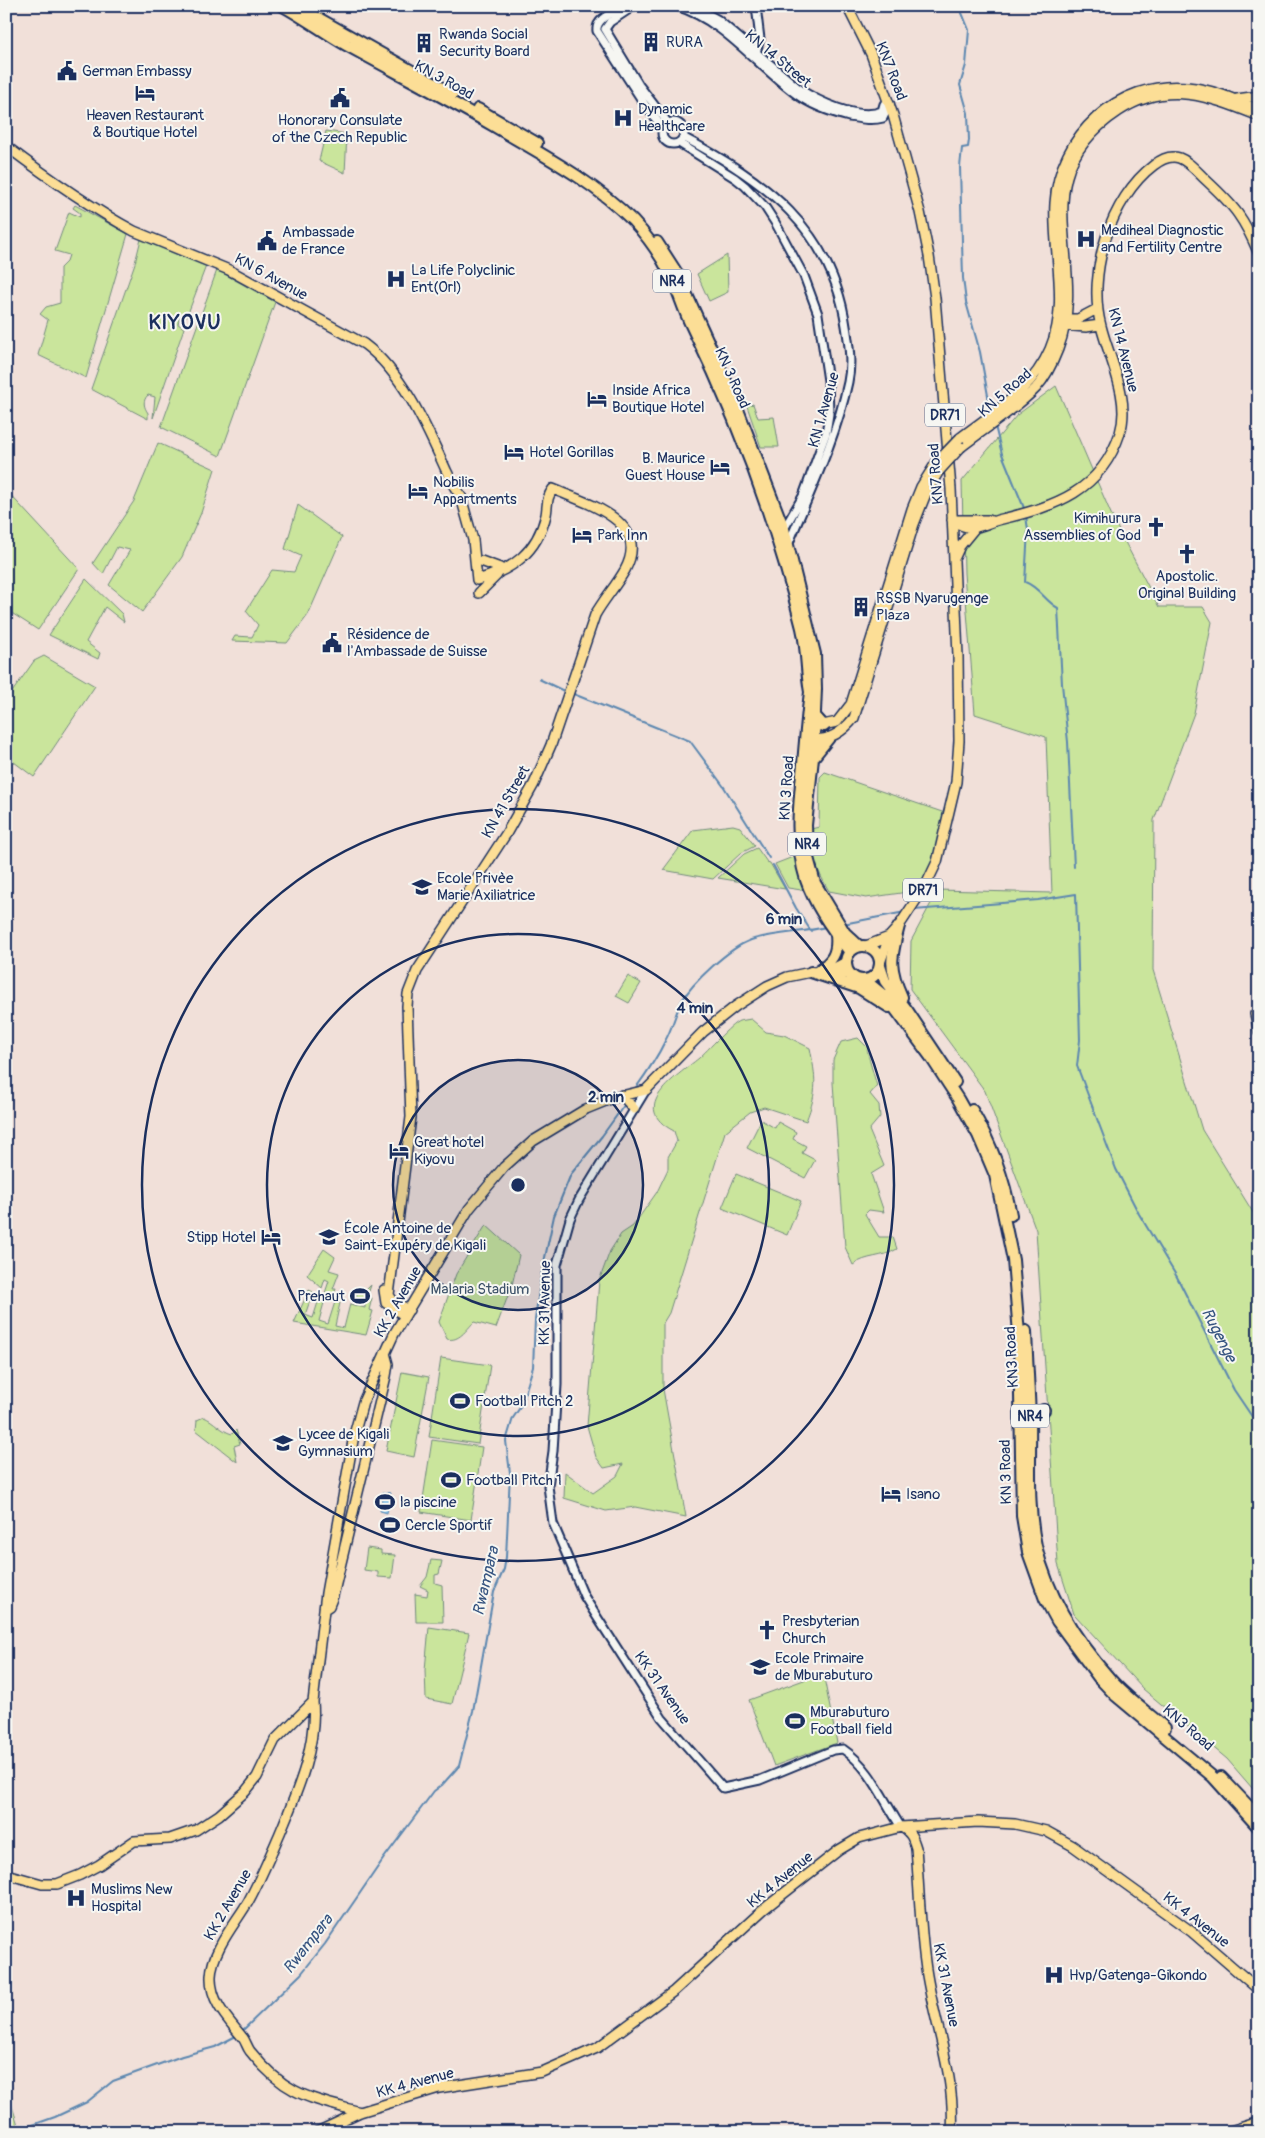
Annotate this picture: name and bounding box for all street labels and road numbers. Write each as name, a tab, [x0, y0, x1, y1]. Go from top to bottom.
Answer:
street label: KN 14 Street	[741, 26, 816, 93]
street label: KN7 Road	[871, 39, 911, 103]
street label: KN 3 Road	[411, 56, 477, 104]
street label: KN 6 Avenue	[231, 249, 311, 305]
road number: NR4	[653, 270, 691, 292]
street label: KN 14 Avenue	[1103, 306, 1143, 395]
street label: KN 3 Road	[710, 344, 754, 412]
street label: KN 5 Road	[974, 365, 1036, 421]
street label: KN 1 Avenue	[804, 369, 844, 450]
road number: DR71	[925, 404, 965, 426]
street label: KN7 Road	[924, 443, 948, 505]
street label: KN 3 Road	[775, 755, 799, 821]
street label: KN 41 Street	[478, 761, 535, 842]
road number: NR4	[788, 832, 826, 856]
road number: DR71	[903, 878, 943, 902]
street label: KK 31 Avenue	[535, 1260, 555, 1346]
street label: KK 2 Avenue	[370, 1262, 426, 1341]
street label: KN3 Road	[1001, 1326, 1023, 1388]
road number: NR4	[1011, 1404, 1049, 1428]
street label: KN 3 Road	[996, 1439, 1016, 1505]
street label: KK 31 Avenue	[630, 1648, 694, 1729]
street label: KN3 Road	[1158, 1701, 1218, 1755]
street label: KK 4 Avenue	[743, 1847, 817, 1912]
street label: KK 2 Avenue	[200, 1865, 256, 1944]
street label: KK 4 Avenue	[1159, 1888, 1234, 1952]
street label: KK 31 Avenue	[929, 1941, 964, 2029]
street label: KK 4 Avenue	[374, 2063, 456, 2102]

